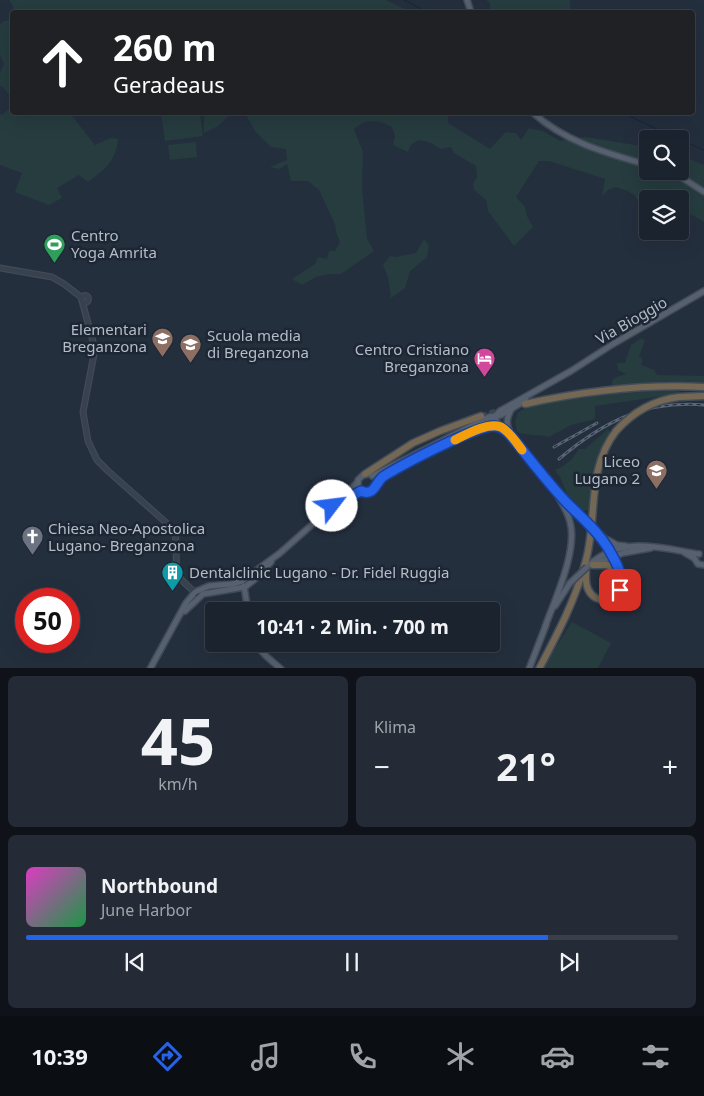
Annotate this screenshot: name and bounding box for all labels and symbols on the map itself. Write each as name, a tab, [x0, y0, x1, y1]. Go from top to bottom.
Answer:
place label: Centro Yoga Amrita	[71, 225, 157, 262]
sports icon: Centro Yoga Amrita	[43, 232, 67, 263]
street label: Via Bioggio	[592, 292, 670, 348]
place label: Elementari Breganzona	[62, 319, 147, 356]
place label: Scuola media di Breganzona	[207, 325, 309, 362]
school or university icon: Elementari Breganzona	[151, 326, 175, 357]
school or university icon: Scuola media di Breganzona	[179, 332, 203, 363]
place label: Centro Cristiano Breganzona	[355, 339, 469, 376]
hotel icon: Centro Cristiano Breganzona	[473, 346, 497, 377]
place label: Liceo Lugano 2	[574, 451, 640, 488]
school or university icon: Liceo Lugano 2	[644, 458, 668, 489]
position arrow	[305, 479, 357, 531]
place label: Chiesa Neo-Apostolica Lugano- Breganzona	[48, 518, 205, 555]
church icon: Chiesa Neo-Apostolica Lugano- Breganzona	[20, 525, 44, 556]
building icon: Dentalclinic Lugano - Dr. Fidel Ruggia	[161, 560, 185, 591]
place label: Dentalclinic Lugano - Dr. Fidel Ruggia	[189, 562, 449, 582]
pin	[599, 569, 641, 611]
speed limit sign: 50	[15, 588, 80, 653]

